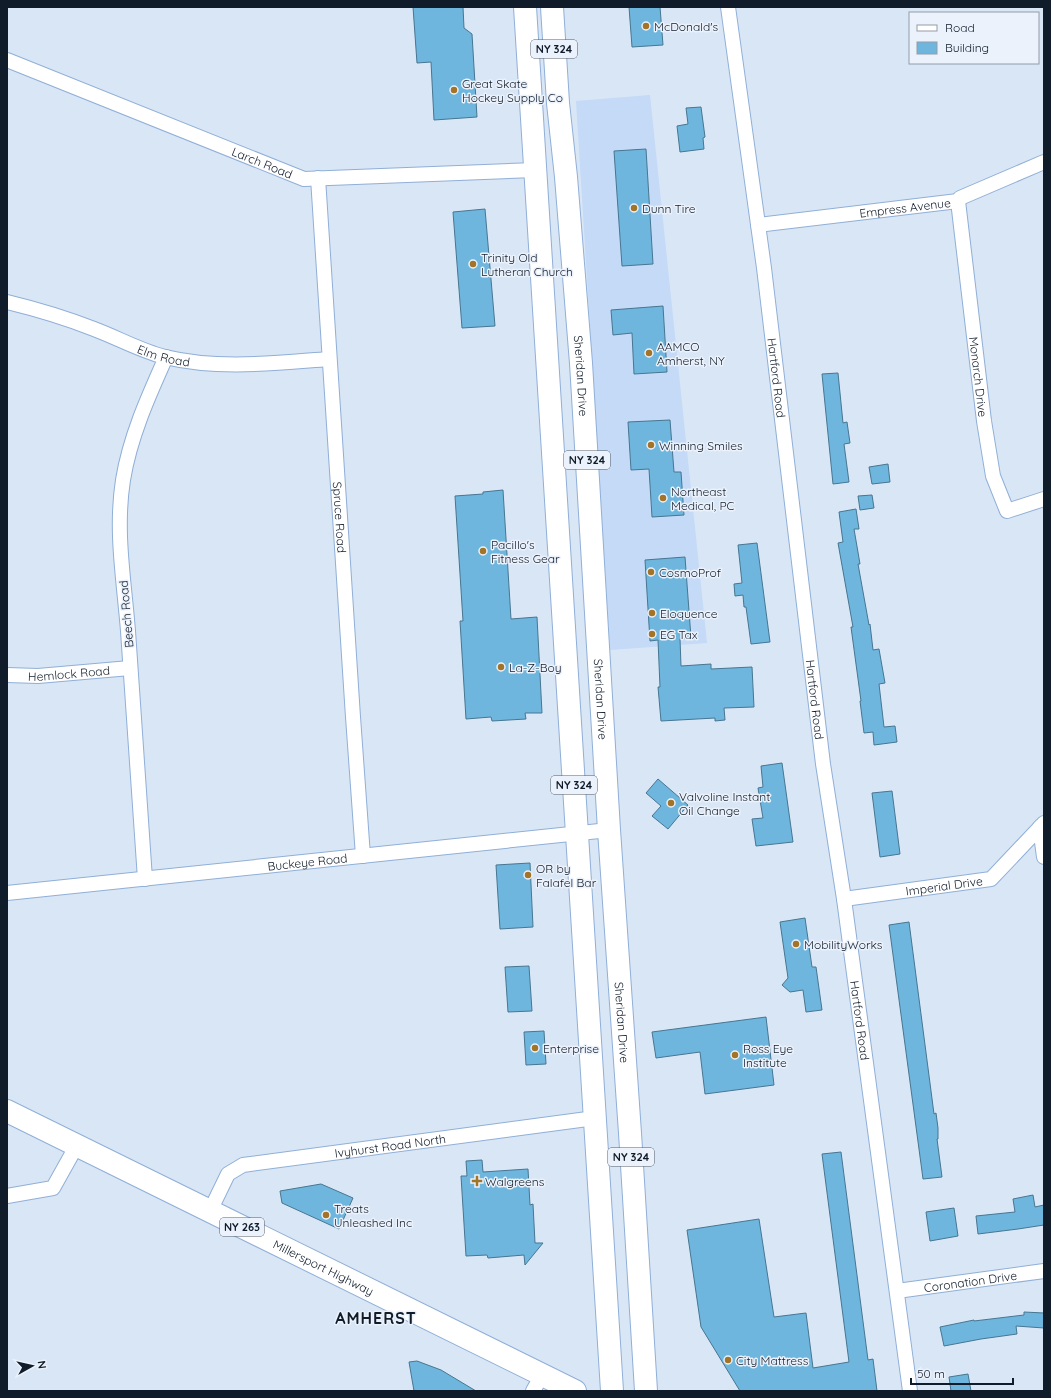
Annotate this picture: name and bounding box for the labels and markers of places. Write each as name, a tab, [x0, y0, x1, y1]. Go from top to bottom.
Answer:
place label: McDonald's	[654, 19, 719, 34]
marker: McDonald's	[641, 21, 651, 31]
place label: Great Skate Hockey Supply Co	[462, 76, 563, 105]
marker: Great Skate Hockey Supply Co	[449, 85, 459, 95]
place label: Dunn Tire	[642, 201, 696, 216]
marker: Dunn Tire	[629, 203, 639, 213]
place label: Trinity Old Lutheran Church	[481, 250, 573, 279]
marker: Trinity Old Lutheran Church	[468, 259, 478, 269]
place label: AAMCO Amherst, NY	[657, 339, 725, 368]
marker: AAMCO Amherst, NY	[644, 348, 654, 358]
place label: Winning Smiles	[659, 438, 743, 453]
marker: Winning Smiles	[646, 440, 656, 450]
place label: Northeast Medical, PC	[671, 484, 735, 513]
marker: Northeast Medical, PC	[658, 493, 668, 503]
place label: Pacillo's Fitness Gear	[491, 537, 560, 566]
marker: Pacillo's Fitness Gear	[478, 546, 488, 556]
place label: CosmoProf	[659, 565, 722, 580]
marker: CosmoProf	[646, 567, 656, 577]
place label: Eloquence	[660, 606, 718, 621]
marker: Eloquence	[647, 608, 657, 618]
place label: EG Tax	[660, 627, 698, 642]
marker: EG Tax	[647, 629, 657, 639]
place label: La-Z-Boy	[509, 660, 562, 675]
marker: La-Z-Boy	[496, 662, 506, 672]
place label: Valvoline Instant Oil Change	[679, 789, 770, 818]
marker: Valvoline Instant Oil Change	[666, 798, 676, 808]
place label: OR by Falafel Bar	[536, 861, 597, 890]
marker: OR by Falafel Bar	[523, 870, 533, 880]
place label: MobilityWorks	[804, 937, 883, 952]
marker: MobilityWorks	[791, 939, 801, 949]
place label: Enterprise	[543, 1041, 599, 1056]
place label: Ross Eye Institute	[743, 1041, 793, 1070]
marker: Enterprise	[530, 1043, 540, 1053]
marker: Ross Eye Institute	[730, 1050, 740, 1060]
place label: Walgreens	[485, 1174, 545, 1189]
marker: Walgreens	[472, 1176, 482, 1186]
place label: Treats Unleashed Inc	[334, 1201, 412, 1230]
marker: Treats Unleashed Inc	[321, 1210, 331, 1220]
place label: City Mattress	[736, 1353, 809, 1368]
marker: City Mattress	[723, 1355, 733, 1365]

